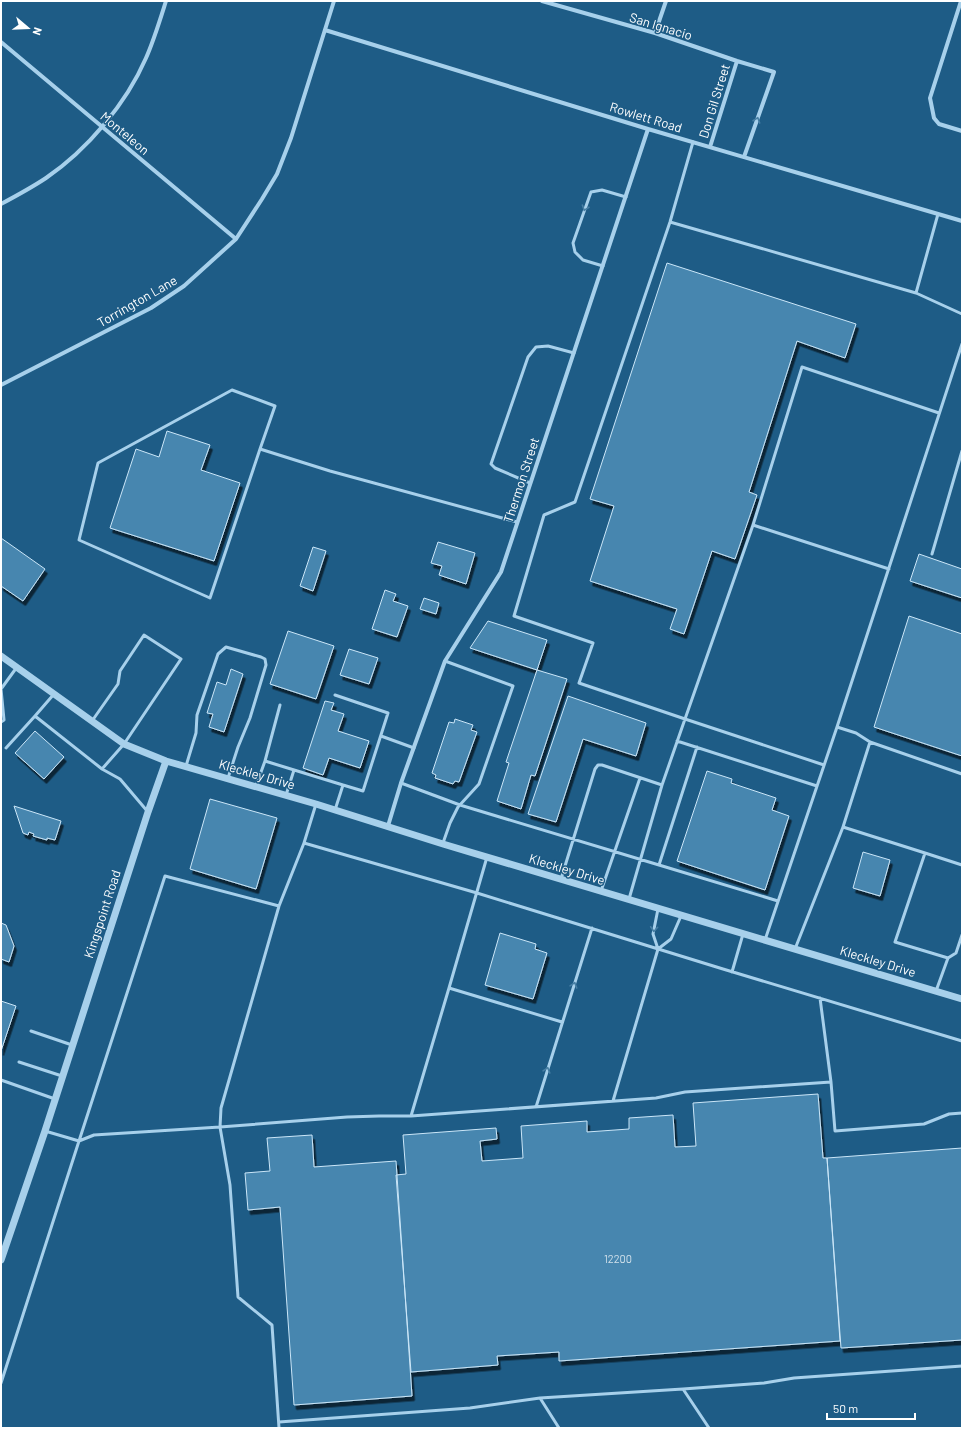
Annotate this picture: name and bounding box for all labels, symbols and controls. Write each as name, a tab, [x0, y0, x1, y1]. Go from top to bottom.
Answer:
north arrow	[8, 8, 48, 48]
street label: San Ignacio	[628, 9, 694, 43]
text: N	[31, 26, 45, 37]
street label: Don Gil Street	[695, 62, 733, 140]
street label: Rowlett Road	[608, 98, 684, 136]
street label: Monteleon	[97, 108, 153, 158]
one-way arrow	[752, 117, 761, 124]
one-way arrow	[582, 205, 590, 212]
street label: Torrington Lane	[94, 272, 180, 330]
street label: Thermon Street	[500, 435, 542, 525]
street label: Kleckley Drive	[217, 755, 297, 793]
street label: Kleckley Drive	[527, 850, 607, 888]
street label: Kingspoint Road	[80, 868, 124, 960]
one-way arrow	[650, 926, 659, 932]
street label: Kleckley Drive	[838, 942, 918, 980]
one-way arrow	[569, 981, 578, 988]
one-way arrow	[542, 1066, 551, 1073]
house number: 12200	[604, 1252, 632, 1265]
scale bar	[827, 1395, 915, 1421]
text: 50 m	[833, 1401, 858, 1415]

